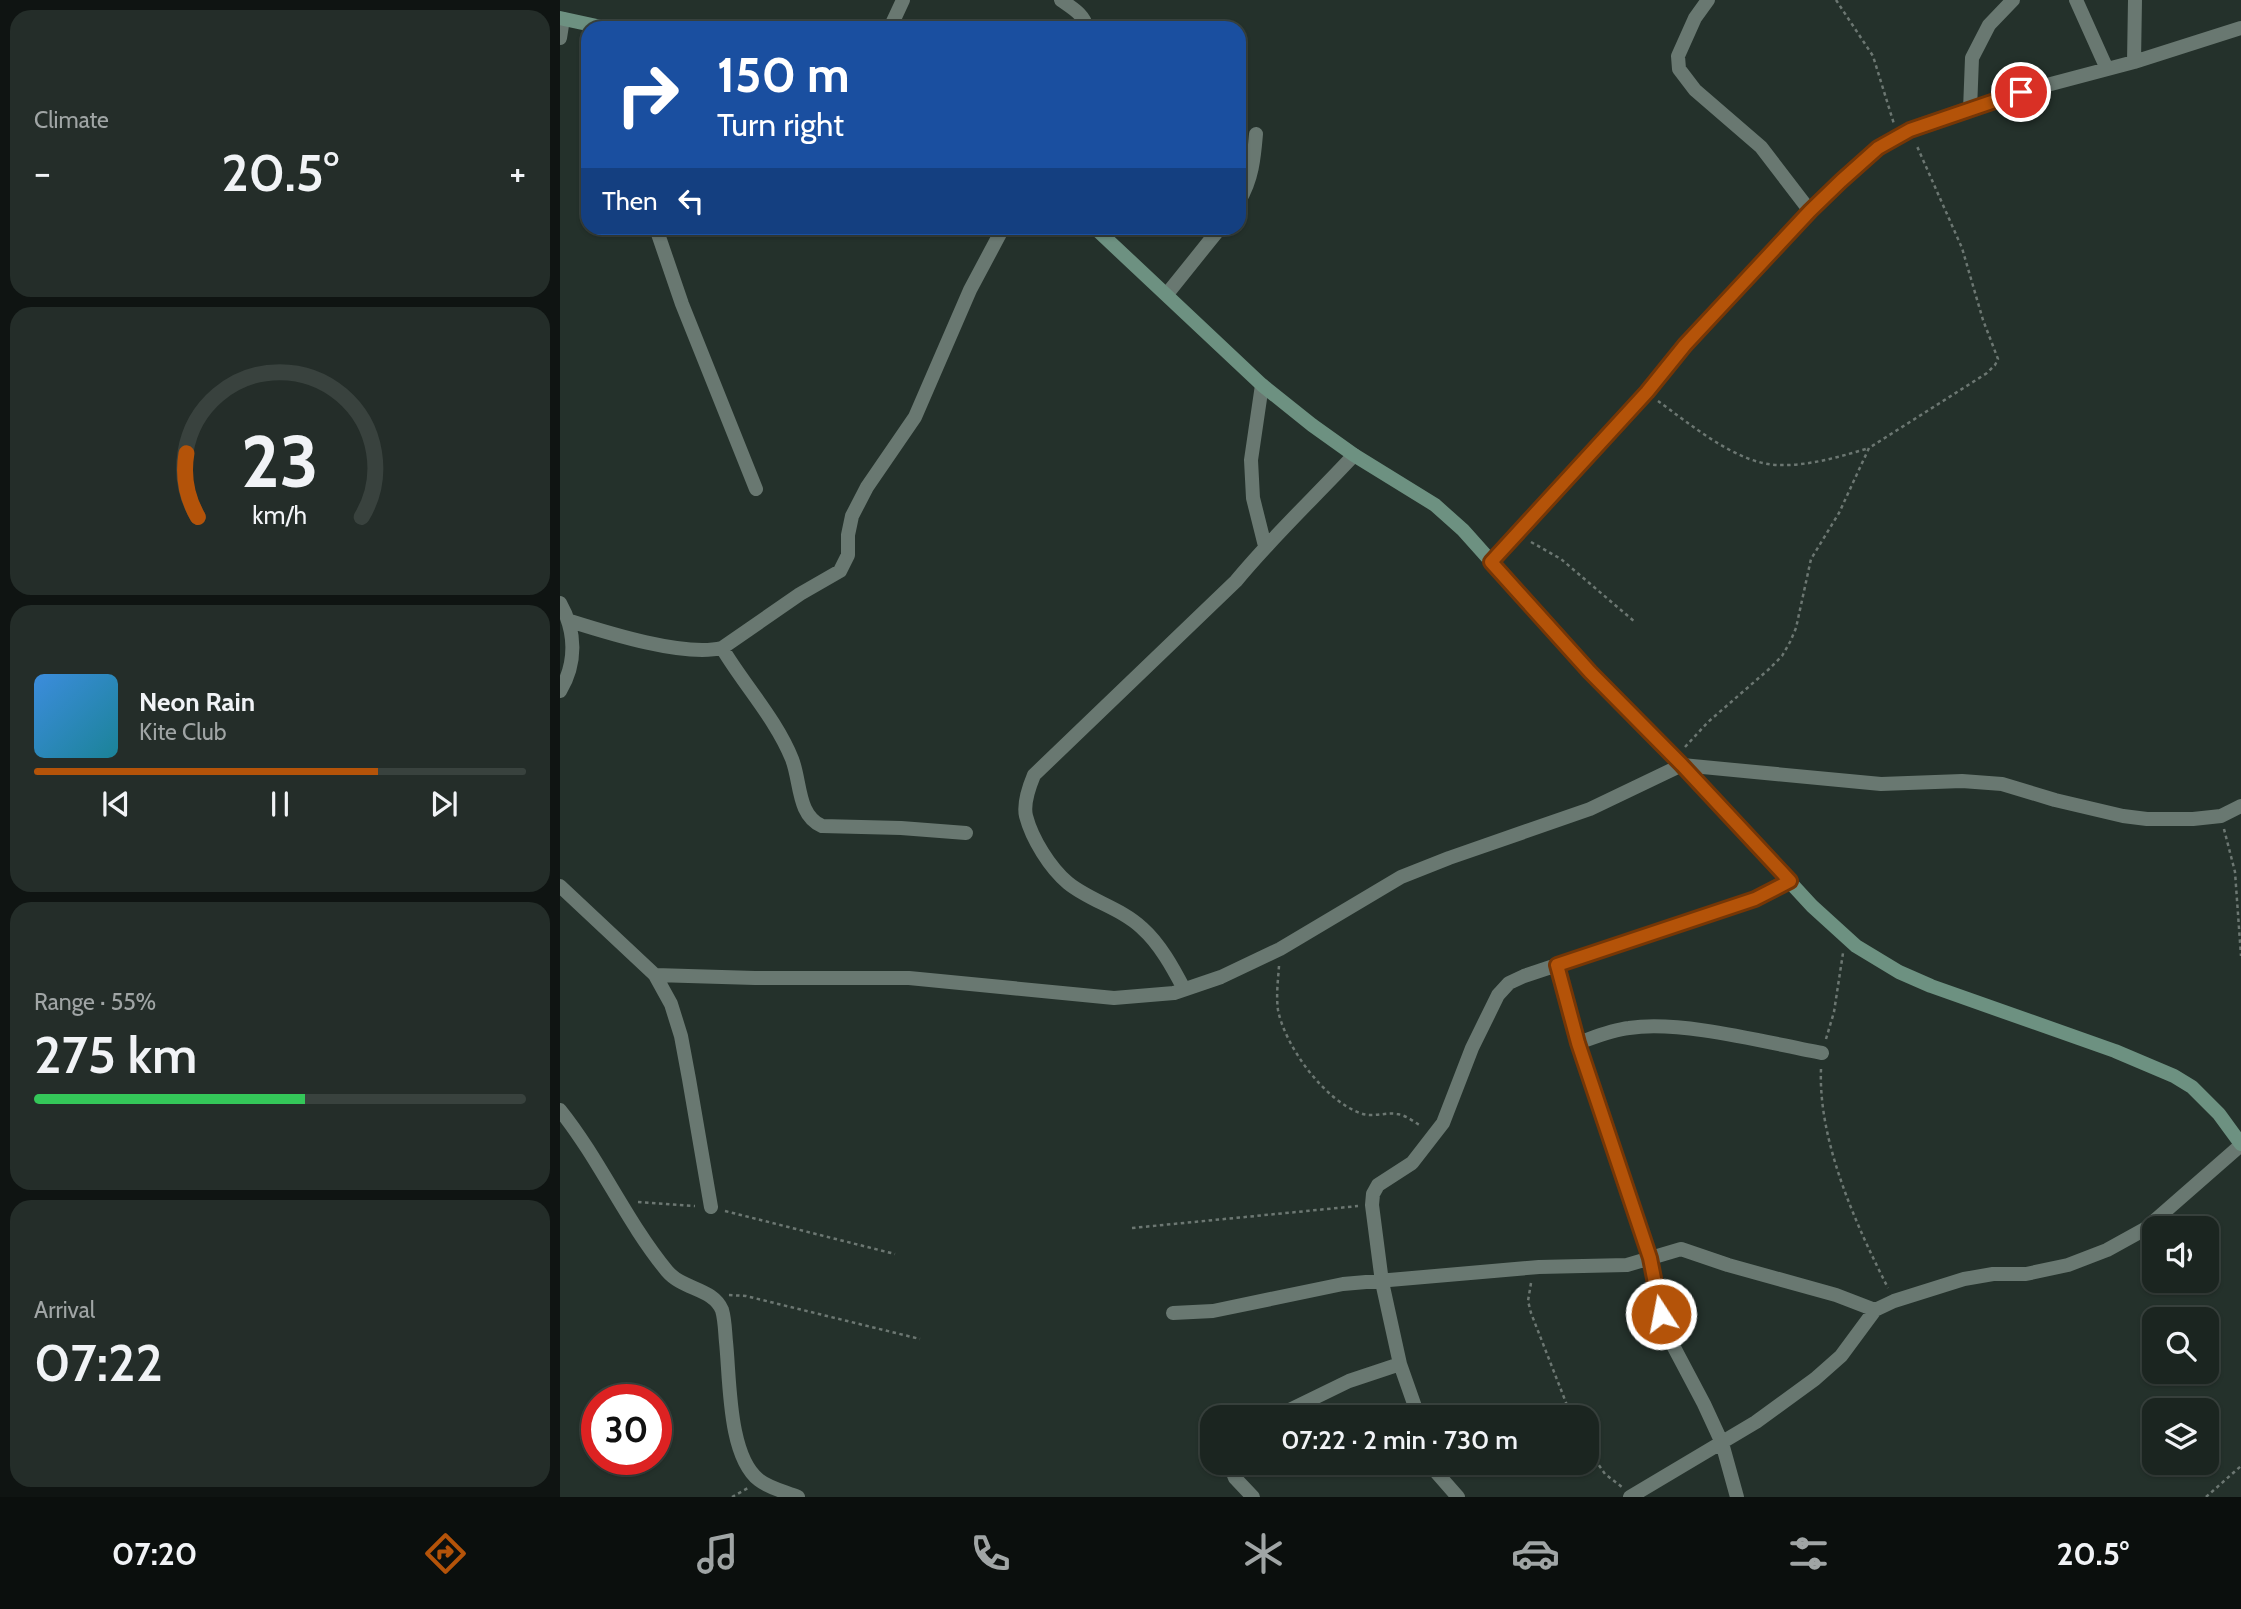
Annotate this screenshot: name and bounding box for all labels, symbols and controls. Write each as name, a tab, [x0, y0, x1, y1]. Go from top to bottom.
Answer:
text: 150 m	[717, 45, 850, 104]
icon: right	[602, 49, 693, 140]
pin	[1991, 62, 2051, 122]
icon: arrive	[2002, 73, 2040, 111]
text: Turn right	[717, 105, 844, 144]
text: Climate	[34, 106, 109, 134]
text: 20.5°	[221, 141, 339, 204]
text: −	[34, 149, 51, 196]
text: +	[509, 149, 526, 196]
icon: left	[672, 182, 710, 220]
text: Then	[602, 185, 658, 217]
text: 23	[241, 418, 319, 506]
text: km/h	[253, 500, 307, 530]
text: Neon Rain	[139, 686, 255, 718]
text: Kite Club	[139, 718, 226, 746]
icon: previous	[97, 785, 135, 823]
icon: pause	[261, 785, 299, 823]
icon: next	[425, 785, 463, 823]
text: Range · 55%	[34, 988, 156, 1016]
text: 275 km	[34, 1023, 197, 1086]
map controls	[2142, 1216, 2219, 1475]
button: sound	[2142, 1216, 2219, 1293]
position arrow	[1624, 1277, 1698, 1351]
text: Arrival	[34, 1296, 95, 1324]
button: search	[2142, 1307, 2219, 1384]
text: 07:22	[34, 1331, 163, 1394]
speed limit sign: 30	[581, 1384, 672, 1475]
button: layers	[2142, 1398, 2219, 1475]
text: 07:22 · 2 min · 730 m	[1281, 1424, 1518, 1456]
icon: directions	[421, 1529, 470, 1578]
icon: music	[693, 1529, 742, 1578]
icon: phone	[966, 1529, 1015, 1578]
icon: climate	[1239, 1529, 1288, 1578]
icon: car	[1511, 1529, 1560, 1578]
icon: filters	[1784, 1529, 1833, 1578]
text: 07:20	[112, 1534, 197, 1573]
text: 20.5°	[2056, 1534, 2129, 1573]

